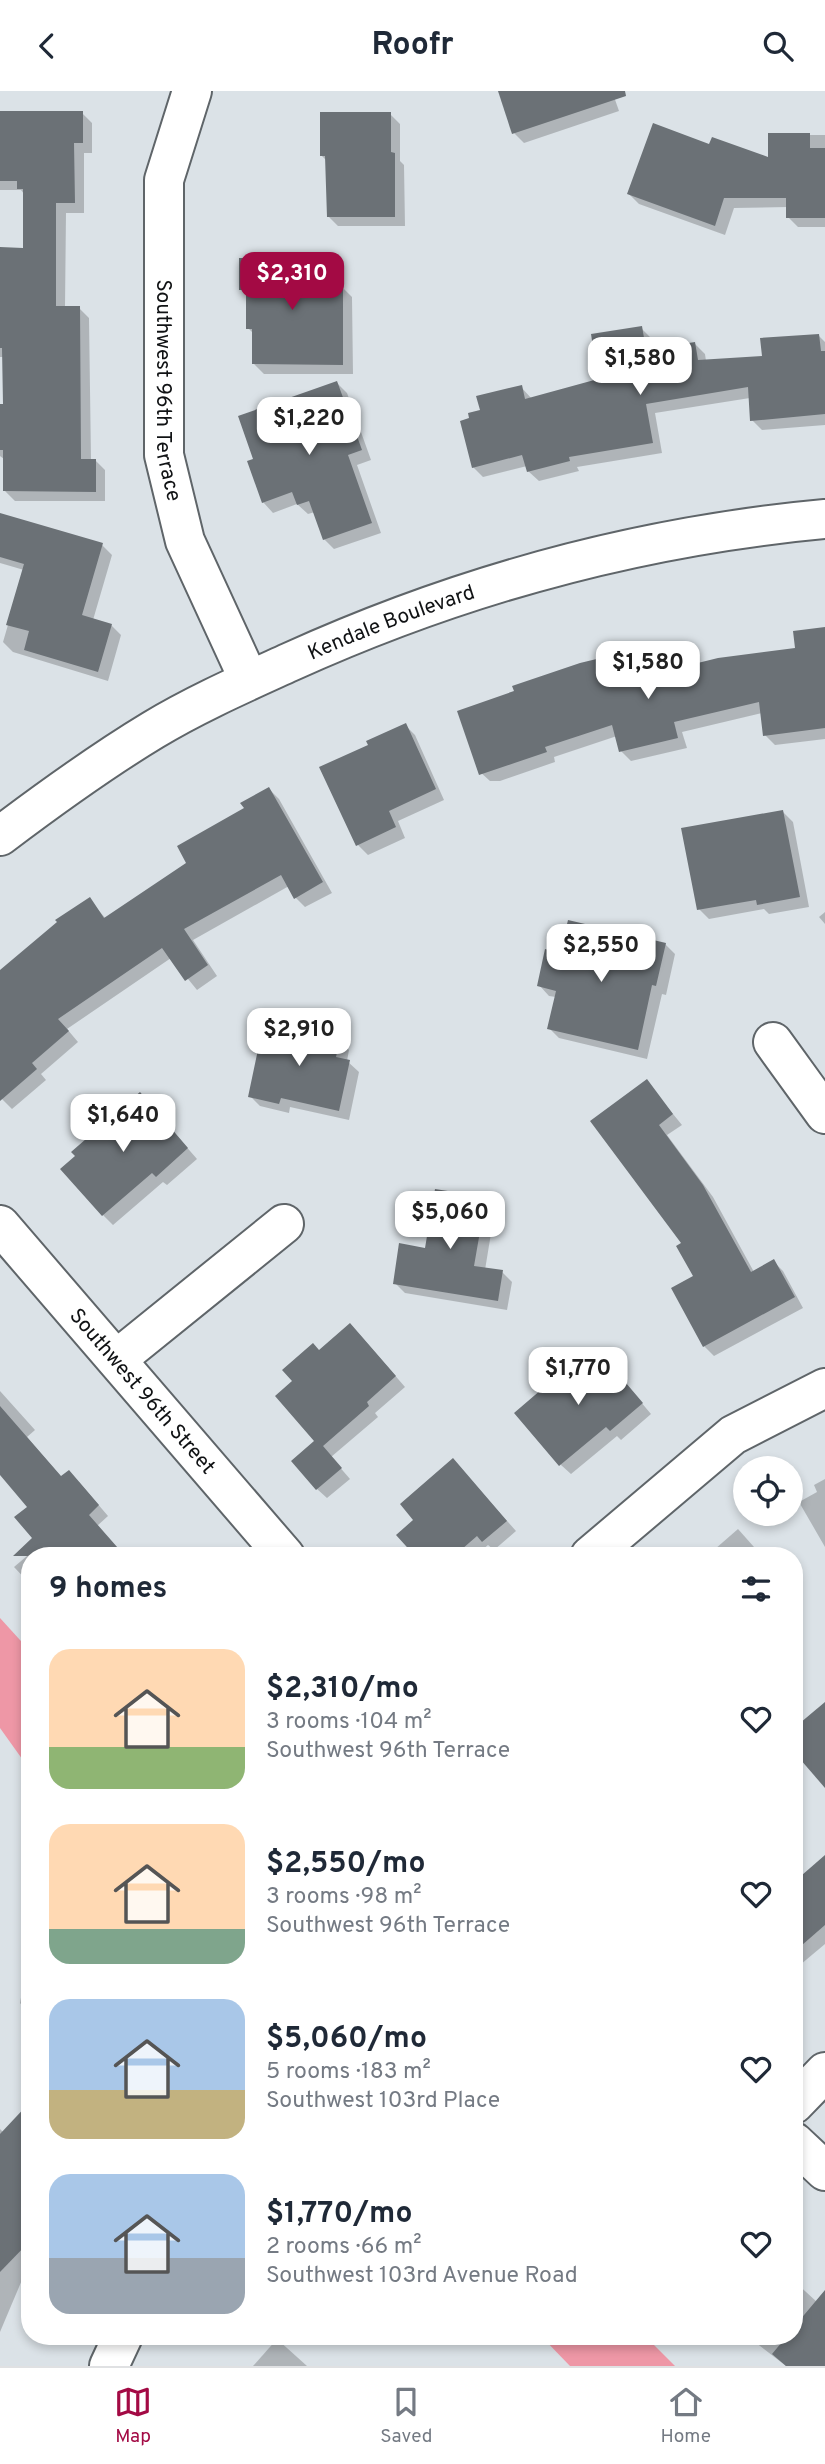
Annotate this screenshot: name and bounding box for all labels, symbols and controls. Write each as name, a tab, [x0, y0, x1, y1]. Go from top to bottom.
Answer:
text: Roofr	[371, 26, 454, 66]
icon: back	[28, 27, 66, 65]
icon: search	[759, 27, 797, 65]
pin: $2,310	[235, 253, 349, 312]
text: $2,310	[256, 260, 328, 289]
street label: Southwest 96th Terrace	[149, 279, 187, 504]
pin: $1,580	[583, 337, 697, 397]
text: $1,580	[604, 345, 676, 374]
pin: $1,220	[252, 397, 366, 457]
text: $1,220	[273, 405, 345, 434]
street label: Kendale Boulevard	[304, 580, 478, 667]
pin: $1,580	[591, 641, 705, 701]
text: $1,580	[612, 649, 684, 678]
pin: $2,550	[544, 925, 658, 984]
text: $2,550	[563, 932, 639, 961]
pin: $2,910	[242, 1009, 356, 1068]
text: $2,910	[263, 1016, 335, 1045]
pin: $1,640	[66, 1095, 180, 1154]
text: $1,640	[86, 1102, 160, 1131]
pin: $5,060	[393, 1191, 507, 1251]
text: $5,060	[411, 1199, 489, 1228]
street label: Southwest 96th Street	[63, 1303, 221, 1481]
pin: $1,770	[521, 1347, 635, 1407]
text: $1,770	[545, 1355, 611, 1384]
map controls	[733, 1456, 803, 1526]
button: locate	[733, 1456, 803, 1526]
icon: filters	[737, 1570, 775, 1608]
text: 9 homes	[49, 1571, 167, 1608]
text: $2,310/mo	[266, 1671, 419, 1708]
icon: home	[105, 1677, 189, 1761]
icon: heart	[737, 1700, 775, 1738]
text: 3 rooms · 104 m²	[266, 1708, 431, 1737]
text: Southwest 96th Terrace	[266, 1737, 510, 1766]
text: $2,550/mo	[266, 1846, 425, 1883]
icon: home	[105, 1852, 189, 1936]
icon: heart	[737, 1875, 775, 1913]
text: 3 rooms · 98 m²	[266, 1883, 422, 1912]
text: Southwest 96th Terrace	[266, 1912, 510, 1941]
text: $5,060/mo	[266, 2021, 427, 2058]
icon: home	[105, 2027, 189, 2111]
icon: heart	[737, 2050, 775, 2088]
text: 5 rooms · 183 m²	[266, 2058, 431, 2087]
text: Southwest 103rd Place	[266, 2087, 500, 2116]
text: $1,770/mo	[266, 2196, 412, 2233]
icon: home	[105, 2202, 189, 2286]
icon: heart	[737, 2225, 775, 2263]
text: 2 rooms · 66 m²	[266, 2233, 422, 2262]
text: Southwest 103rd Avenue Road	[266, 2262, 578, 2291]
tab: Map	[114, 2383, 152, 2449]
tab: Saved	[380, 2383, 432, 2449]
tab: Home	[660, 2383, 711, 2449]

